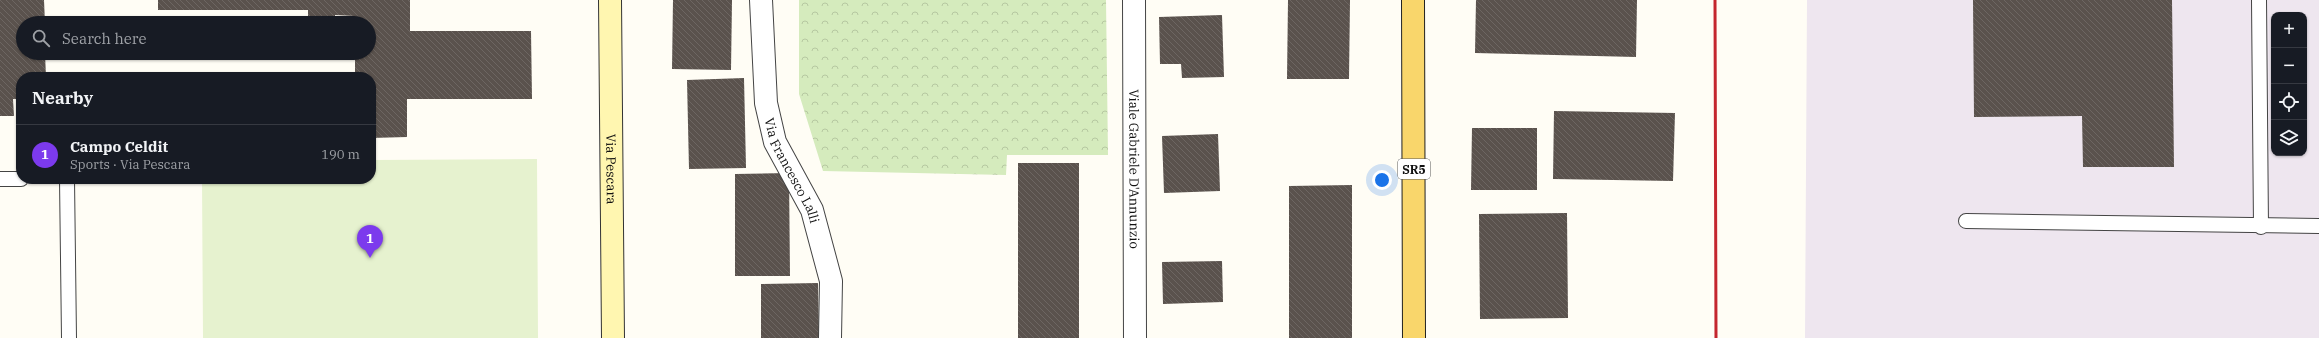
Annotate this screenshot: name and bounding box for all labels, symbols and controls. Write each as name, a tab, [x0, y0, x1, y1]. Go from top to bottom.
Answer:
map controls	[2271, 12, 2307, 156]
button: +	[2271, 12, 2307, 48]
search box	[16, 16, 376, 60]
icon: search	[30, 27, 52, 49]
text: Search here	[62, 29, 147, 48]
button: −	[2271, 48, 2307, 84]
button: locate	[2271, 84, 2307, 120]
text: Nearby	[32, 87, 93, 109]
street label: Viale Gabriele D'Annunzio	[1126, 89, 1143, 249]
street label: Via Francesco Lalli	[761, 116, 824, 225]
button: layers	[2271, 120, 2307, 156]
street label: Via Pescara	[603, 134, 620, 204]
text: Campo Celdit	[70, 137, 168, 156]
text: 1	[41, 146, 49, 163]
text: 190 m	[321, 146, 360, 163]
text: Sports · Via Pescara	[70, 156, 190, 173]
road number: SR5	[1398, 159, 1430, 179]
your location	[1372, 170, 1392, 190]
pin: 1	[357, 225, 383, 258]

